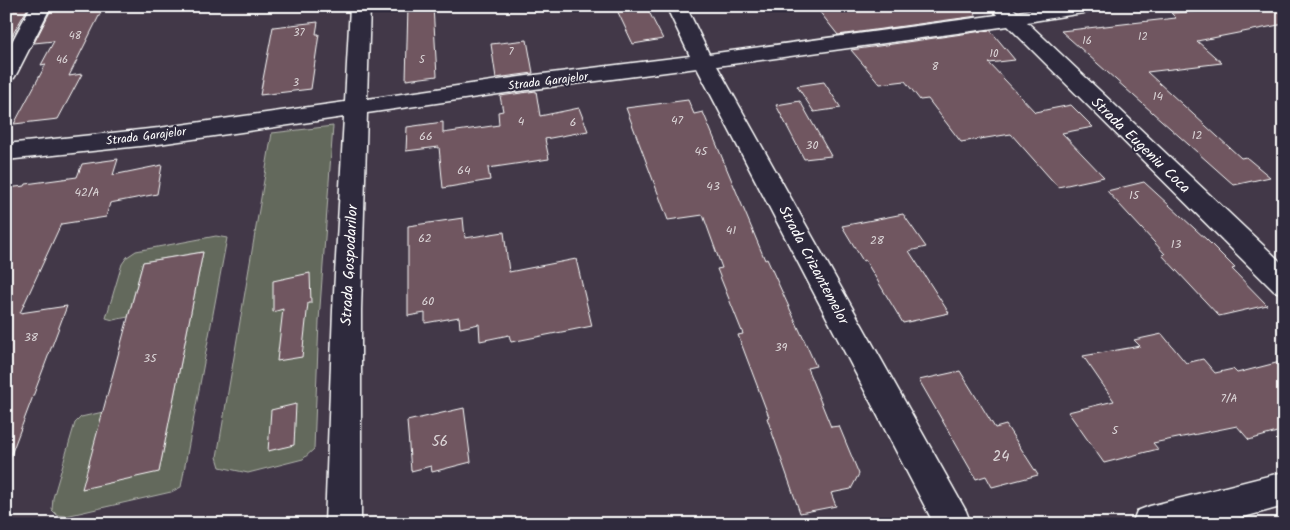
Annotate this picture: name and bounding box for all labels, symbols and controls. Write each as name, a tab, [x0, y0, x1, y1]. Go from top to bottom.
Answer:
house number: 37	[293, 24, 306, 42]
house number: 48	[69, 27, 82, 45]
house number: 12	[1138, 28, 1148, 46]
house number: 16	[1082, 32, 1092, 50]
house number: 7	[508, 43, 514, 61]
house number: 10	[990, 45, 999, 63]
house number: 46	[56, 51, 68, 69]
house number: 5	[419, 51, 426, 69]
house number: 8	[932, 58, 939, 76]
street label: Strada Garajelor	[507, 67, 590, 96]
house number: 3	[293, 74, 299, 92]
house number: 14	[1153, 87, 1164, 106]
street label: Strada Eugeniu Coca	[1085, 92, 1196, 200]
house number: 47	[671, 111, 684, 130]
house number: 4	[518, 112, 525, 131]
house number: 6	[570, 113, 576, 132]
street label: Strada Garajelor	[105, 122, 188, 151]
house number: 12	[1192, 126, 1202, 145]
house number: 66	[419, 127, 433, 146]
house number: 30	[806, 136, 818, 155]
house number: 45	[694, 142, 709, 161]
house number: 64	[457, 161, 471, 180]
house number: 43	[706, 177, 720, 196]
house number: 42/A	[74, 183, 100, 202]
house number: 15	[1129, 186, 1141, 205]
street label: Strada Crizantemelor	[772, 201, 855, 330]
street label: Strada Gospodarilor	[335, 203, 365, 326]
house number: 41	[726, 221, 736, 240]
house number: 62	[418, 229, 432, 248]
house number: 28	[870, 231, 885, 250]
house number: 13	[1171, 235, 1181, 254]
house number: 60	[422, 292, 434, 311]
house number: 38	[24, 328, 39, 347]
house number: 39	[775, 338, 787, 357]
house number: 35	[143, 349, 158, 368]
house number: 7/A	[1220, 389, 1238, 408]
house number: 5	[1112, 421, 1120, 440]
house number: 56	[432, 430, 448, 454]
house number: 24	[993, 445, 1009, 469]

